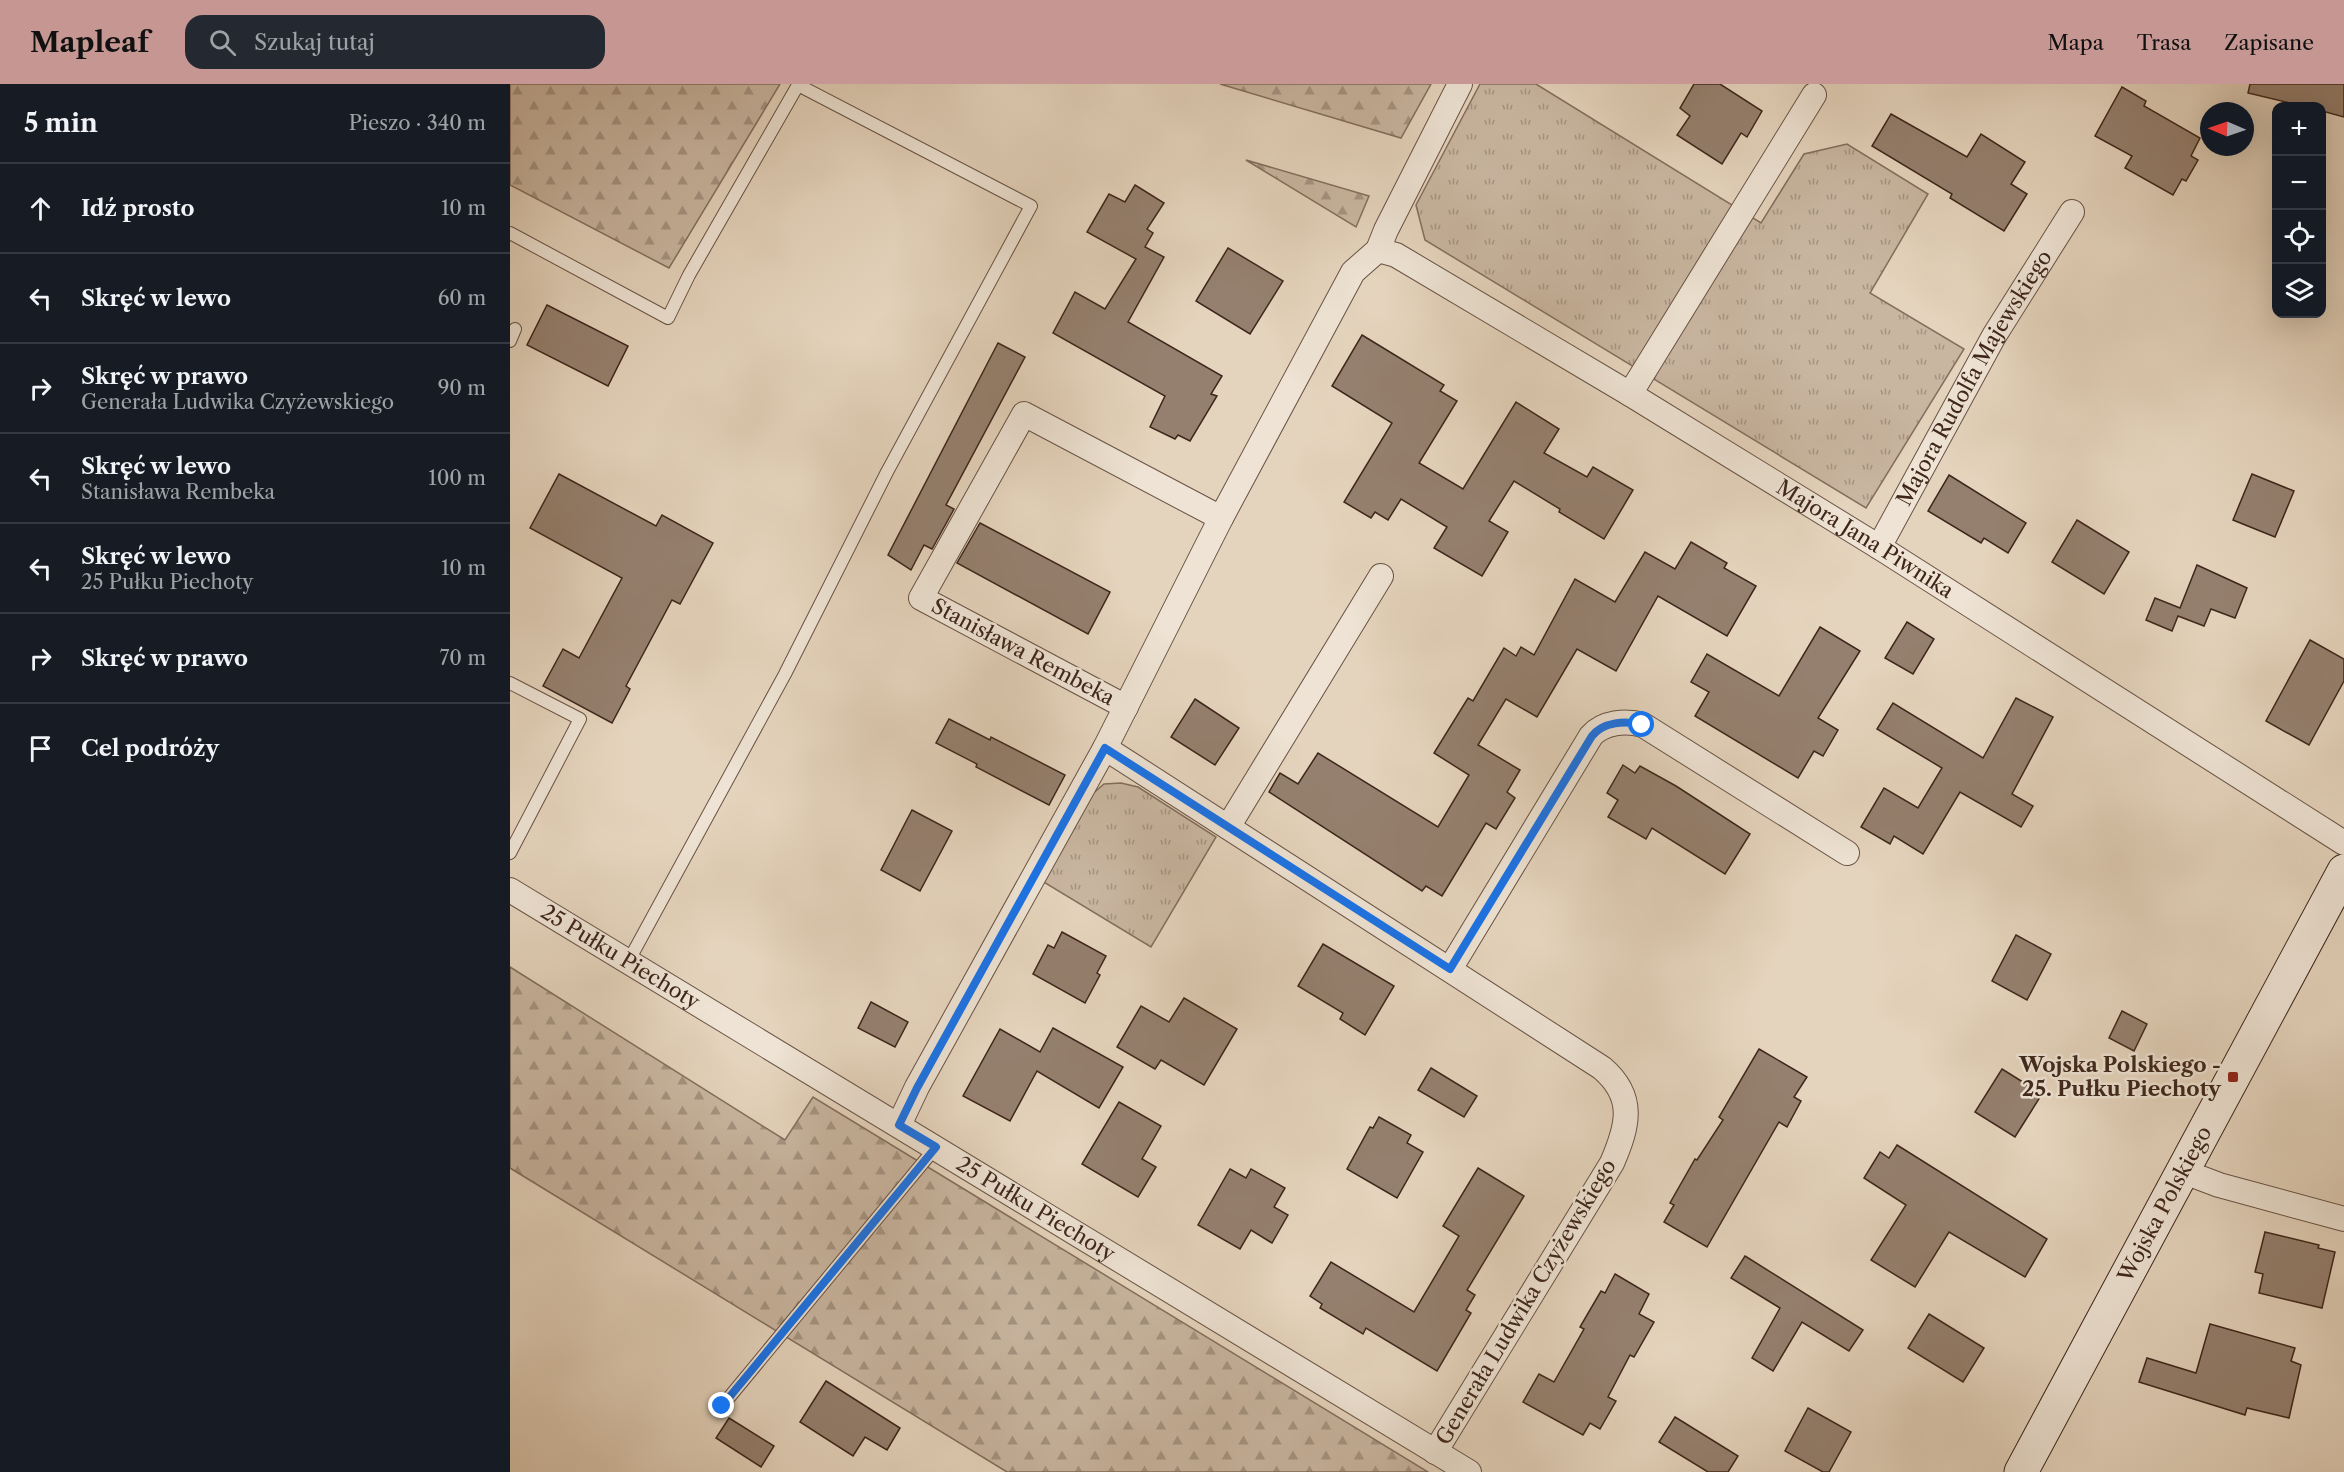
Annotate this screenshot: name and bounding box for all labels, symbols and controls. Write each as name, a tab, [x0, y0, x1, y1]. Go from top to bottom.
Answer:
search box	[185, 15, 605, 69]
text: Mapleaf	[30, 25, 149, 59]
icon: search	[206, 26, 239, 59]
text: Szukaj tutaj	[254, 29, 375, 56]
text: Mapa	[2048, 30, 2104, 55]
text: Trasa	[2137, 30, 2191, 55]
text: Zapisane	[2224, 30, 2314, 55]
north arrow	[2200, 102, 2254, 156]
map controls	[2272, 102, 2326, 318]
button: +	[2272, 102, 2326, 156]
text: 5 min	[24, 107, 98, 139]
text: Pieszo · 340 m	[349, 111, 486, 135]
button: −	[2272, 156, 2326, 210]
icon: ahead	[24, 192, 57, 225]
text: Idź prosto	[81, 195, 195, 222]
text: 10 m	[441, 196, 486, 220]
button: locate	[2272, 210, 2326, 264]
street label: Majora Rudolfa Majewskiego	[1891, 245, 2057, 510]
button: layers	[2272, 264, 2326, 318]
icon: left	[24, 282, 57, 315]
text: Skręć w lewo	[81, 285, 231, 312]
text: 60 m	[438, 286, 486, 310]
text: Skręć w prawo	[81, 363, 248, 390]
icon: right	[24, 372, 57, 405]
text: 90 m	[438, 376, 486, 400]
text: Generała Ludwika Czyżewskiego	[81, 390, 394, 414]
text: Skręć w lewo	[81, 453, 231, 480]
icon: left	[24, 462, 57, 495]
text: 100 m	[428, 466, 486, 490]
street label: Majora Jana Piwnika	[1772, 474, 1959, 604]
text: Stanisława Rembeka	[81, 480, 275, 504]
text: Skręć w lewo	[81, 543, 231, 570]
icon: left	[24, 552, 57, 585]
text: 10 m	[441, 556, 486, 580]
text: 25 Pułku Piechoty	[81, 570, 253, 594]
street label: Stanisława Rembeka	[927, 593, 1120, 711]
icon: right	[24, 642, 57, 675]
text: Skręć w prawo	[81, 645, 248, 672]
text: 70 m	[440, 646, 486, 670]
route start	[1628, 711, 1654, 737]
icon: arrive	[24, 732, 57, 765]
text: Cel podróży	[81, 735, 219, 762]
street label: 25 Pułku Piechoty	[537, 899, 705, 1014]
place label: Wojska Polskiego - 25. Pułku Piechoty	[2018, 1052, 2222, 1101]
marker: Wojska Polskiego - 25. Pułku Piechoty	[2226, 1070, 2240, 1084]
street label: Wojska Polskiego	[2112, 1122, 2216, 1287]
street label: 25 Pułku Piechoty	[952, 1151, 1120, 1266]
street label: Generała Ludwika Czyżewskiego	[1430, 1154, 1621, 1449]
route end	[708, 1392, 734, 1418]

